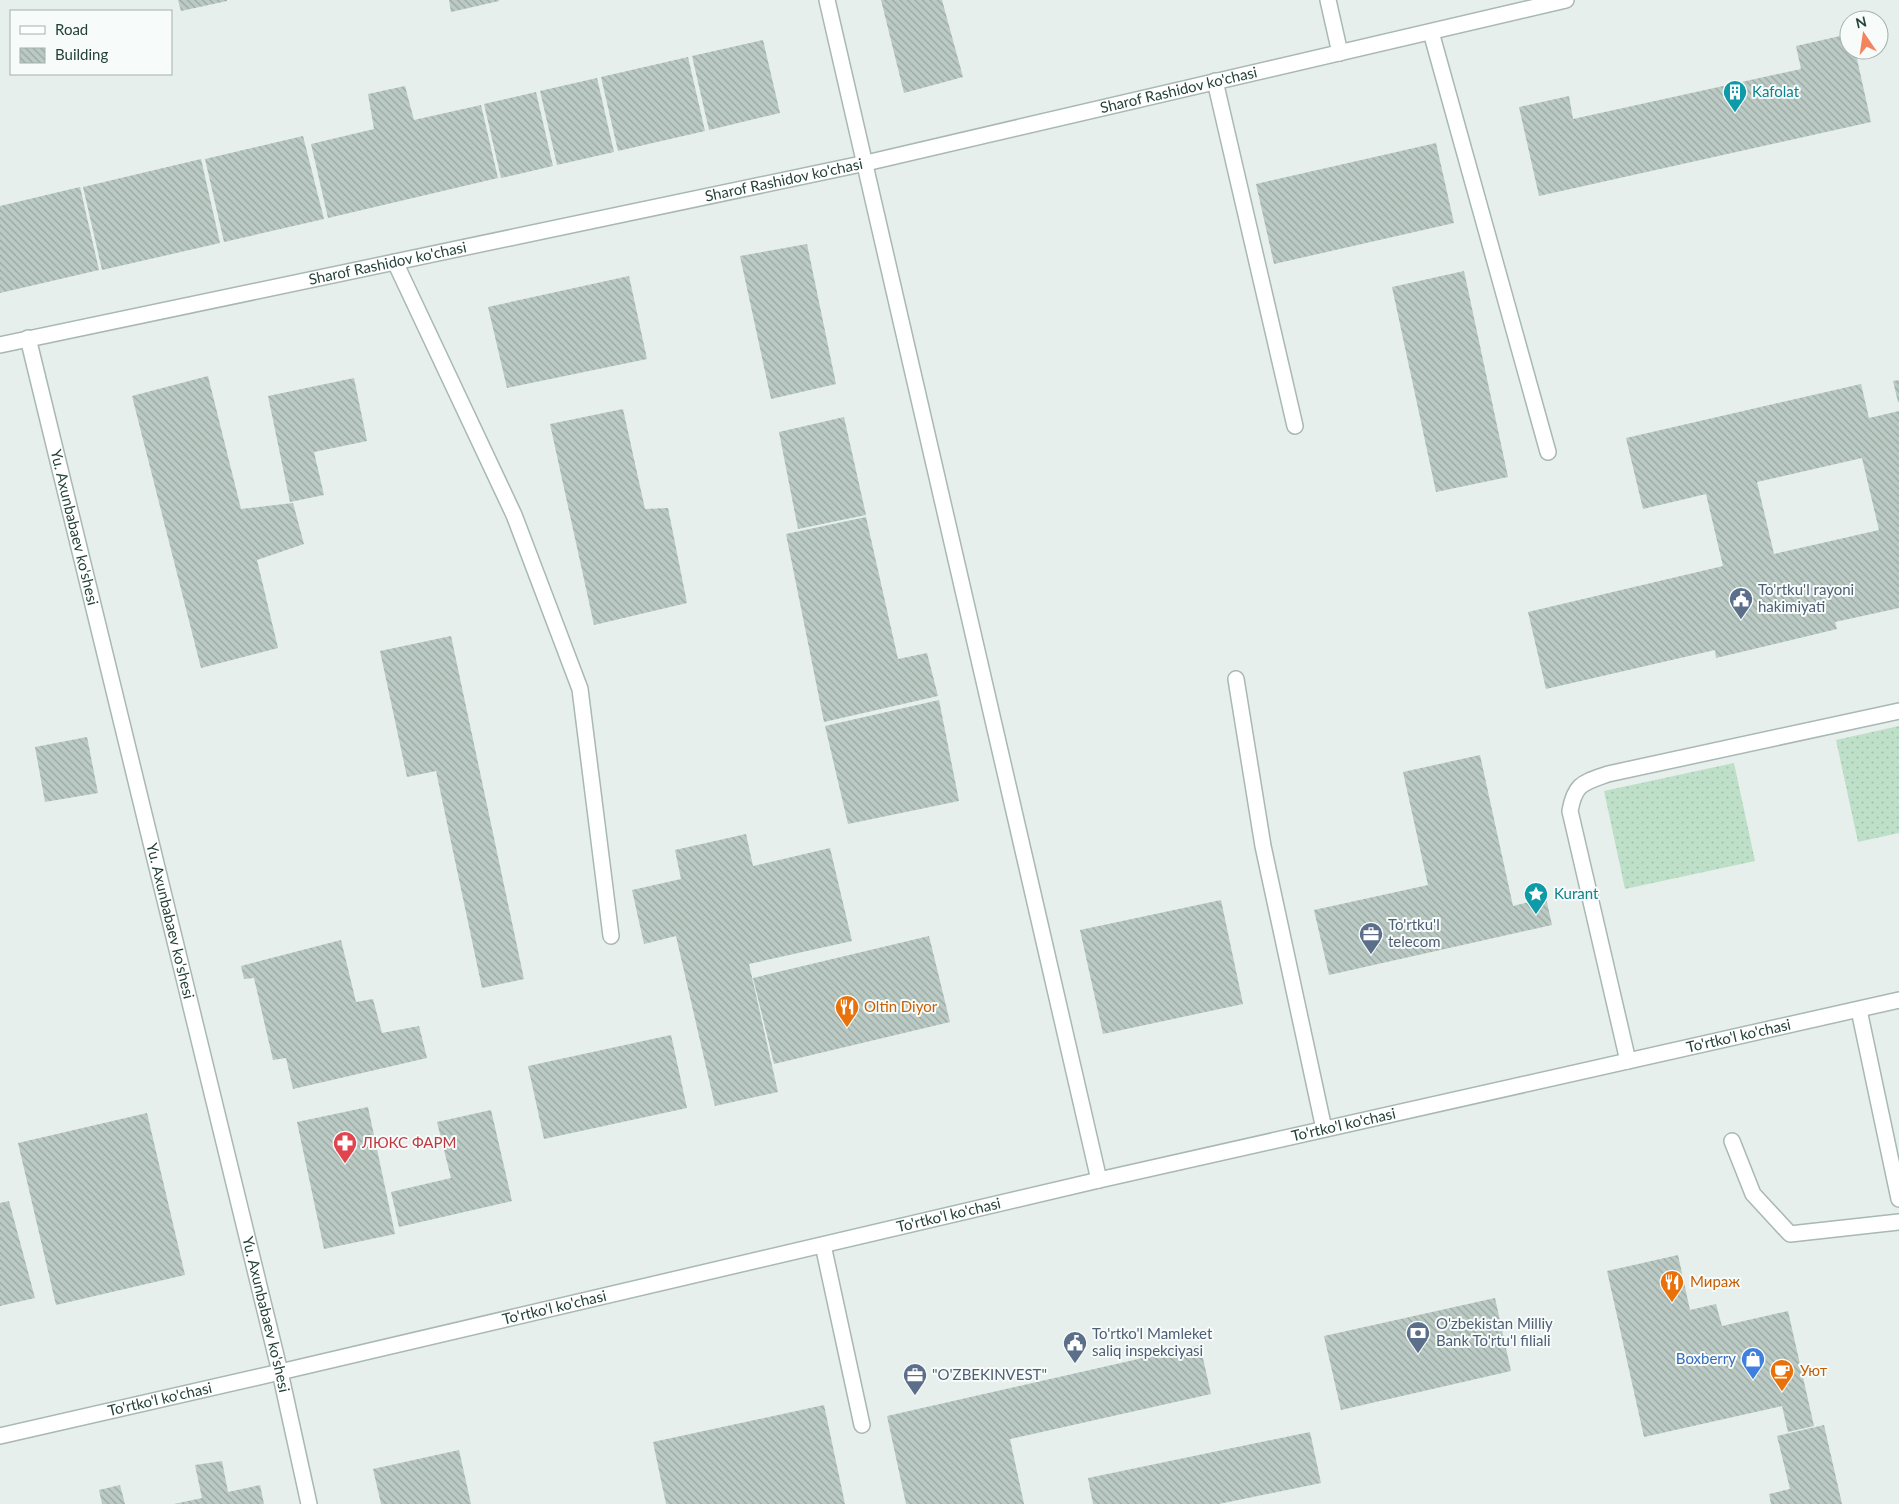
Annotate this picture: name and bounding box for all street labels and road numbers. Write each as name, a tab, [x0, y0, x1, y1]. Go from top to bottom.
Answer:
street label: Sharof Rashidov ko'chasi	[1098, 62, 1259, 116]
street label: Sharof Rashidov ko'chasi	[703, 154, 864, 205]
street label: Sharof Rashidov ko'chasi	[307, 237, 468, 288]
street label: Yu. Axunbabaev ko'shesi	[47, 447, 103, 607]
street label: Yu. Axunbabaev ko'shesi	[143, 841, 199, 1000]
street label: To'rtko'l ko'chasi	[1685, 1015, 1792, 1056]
street label: To'rtko'l ko'chasi	[1289, 1104, 1397, 1144]
street label: To'rtko'l ko'chasi	[895, 1193, 1002, 1235]
street label: Yu. Axunbabaev ko'shesi	[239, 1234, 294, 1394]
street label: To'rtko'l ko'chasi	[500, 1286, 608, 1328]
street label: To'rtko'l ko'chasi	[106, 1378, 213, 1419]

